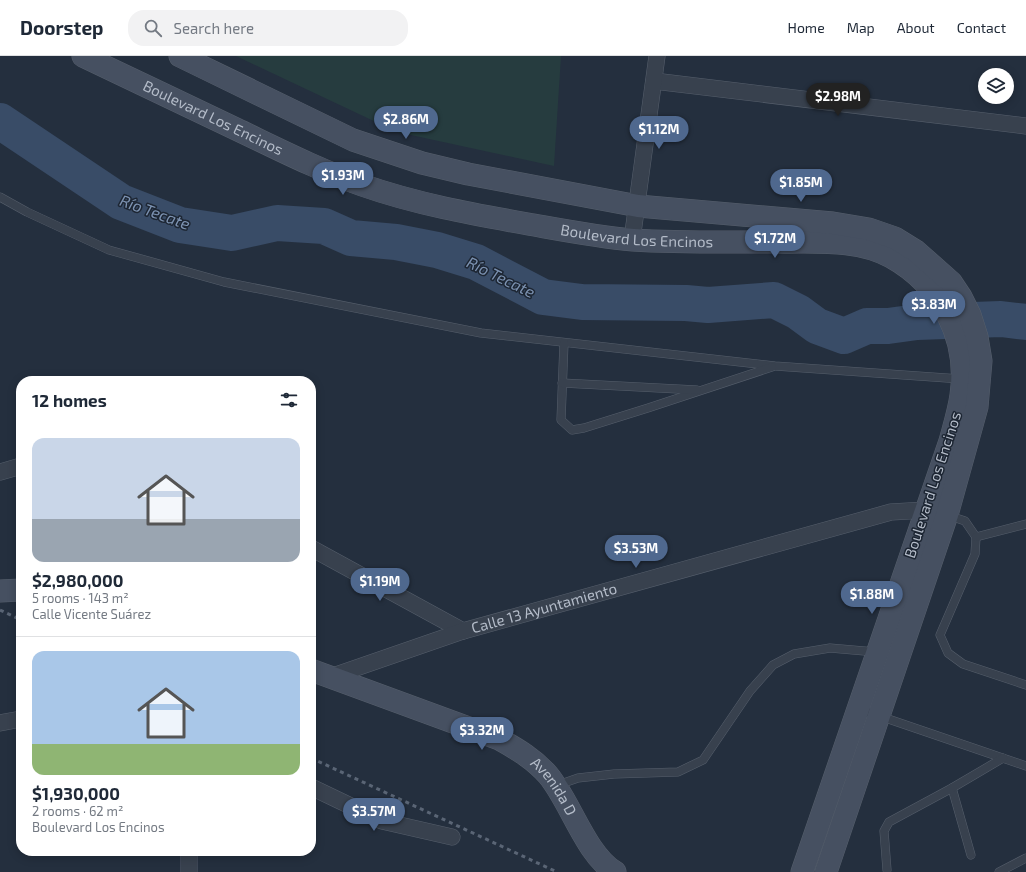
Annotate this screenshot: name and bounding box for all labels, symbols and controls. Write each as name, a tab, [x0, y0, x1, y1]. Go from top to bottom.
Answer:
search box	[128, 10, 408, 46]
text: Doorstep	[20, 16, 104, 39]
icon: search	[142, 17, 164, 39]
text: Search here	[174, 19, 254, 37]
text: Home	[788, 19, 825, 36]
text: Map	[847, 19, 875, 36]
text: About	[897, 19, 935, 36]
text: Contact	[957, 19, 1006, 36]
map controls	[978, 68, 1014, 104]
button: layers	[978, 68, 1014, 104]
street label: Boulevard Los Encinos	[140, 76, 286, 158]
pin: $2.98M	[805, 83, 871, 117]
text: $2.98M	[815, 88, 861, 104]
pin: $2.86M	[373, 106, 439, 140]
text: $2.86M	[383, 111, 429, 127]
pin: $1.12M	[626, 116, 692, 150]
text: $1.12M	[639, 121, 679, 137]
pin: $1.93M	[310, 162, 376, 196]
text: $1.93M	[321, 167, 365, 183]
pin: $1.85M	[768, 169, 834, 203]
text: $1.85M	[779, 174, 823, 190]
water label: Río Tecate	[117, 190, 193, 233]
street label: Boulevard Los Encinos	[559, 220, 713, 250]
pin: $1.72M	[742, 225, 808, 259]
text: $1.72M	[754, 230, 796, 246]
water label: Río Tecate	[464, 252, 539, 301]
pin: $3.83M	[901, 291, 967, 325]
text: $3.83M	[911, 296, 957, 312]
icon: filters	[278, 389, 300, 411]
text: 12 homes	[32, 390, 107, 410]
street label: Boulevard Los Encinos	[900, 409, 964, 560]
icon: home	[130, 464, 202, 536]
pin: $3.53M	[603, 535, 669, 569]
text: $3.53M	[614, 540, 658, 556]
pin: $1.19M	[347, 568, 413, 602]
text: $2,980,000	[32, 570, 124, 590]
text: $1.19M	[360, 573, 400, 589]
street label: Calle 13 Ayuntamiento	[469, 579, 619, 636]
pin: $1.88M	[839, 581, 905, 615]
text: $1.88M	[850, 586, 894, 602]
text: 5 rooms · 143 m²	[32, 590, 129, 606]
text: Calle Vicente Suárez	[32, 606, 151, 622]
icon: home	[130, 677, 202, 749]
pin: $3.32M	[449, 717, 515, 751]
text: $3.32M	[460, 722, 504, 738]
street label: Avenida D	[528, 753, 581, 818]
text: $1,930,000	[32, 783, 120, 803]
pin: $3.57M	[341, 798, 407, 832]
text: 2 rooms · 62 m²	[32, 803, 123, 819]
text: $3.57M	[352, 803, 396, 819]
text: Boulevard Los Encinos	[32, 819, 165, 835]

